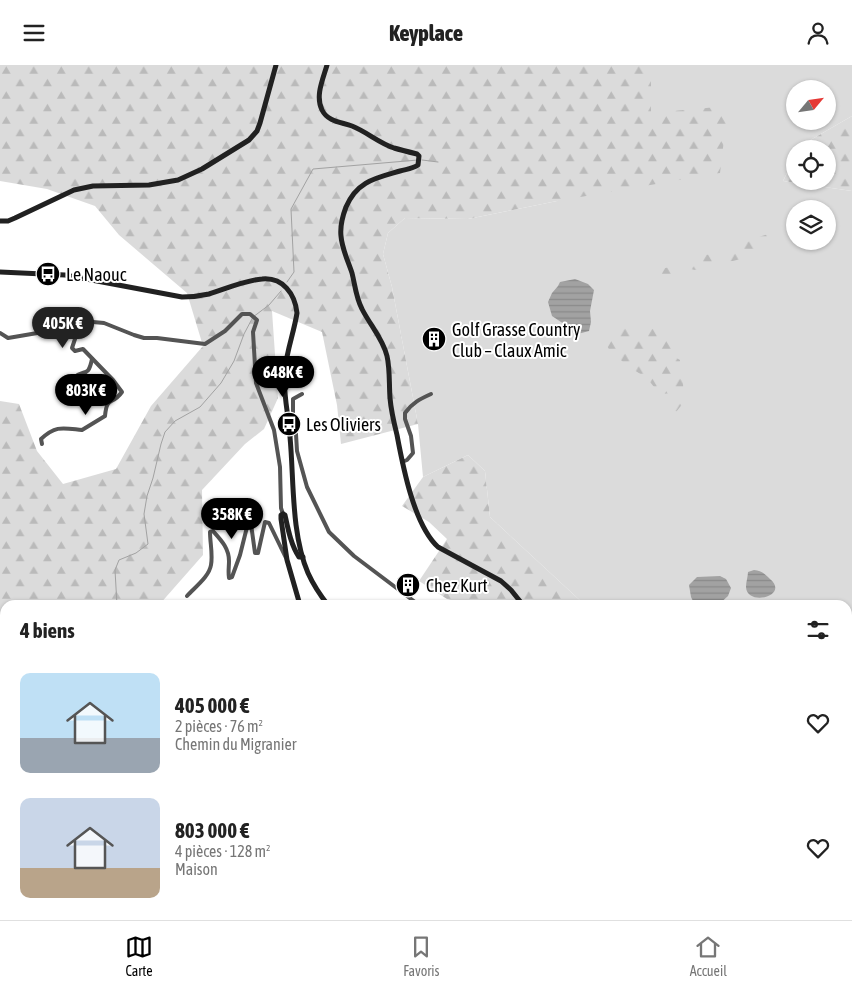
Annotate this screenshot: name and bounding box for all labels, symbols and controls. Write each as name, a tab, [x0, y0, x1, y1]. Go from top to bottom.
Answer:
icon: menu	[20, 19, 48, 47]
icon: person	[804, 19, 832, 47]
text: Keyplace	[389, 20, 463, 46]
north arrow	[786, 80, 836, 130]
map controls	[786, 80, 836, 250]
button: locate	[786, 140, 836, 190]
button: layers	[786, 200, 836, 250]
bus stop icon: Le Naouc	[35, 261, 61, 287]
place label: Le Naouc	[66, 264, 127, 285]
pin: 405K €	[22, 307, 104, 349]
text: 405K €	[43, 314, 83, 332]
place label: Golf Grasse Country Club – Claux Amic	[452, 319, 580, 361]
building icon: Golf Grasse Country Club – Claux Amic	[421, 326, 447, 352]
pin: 648K €	[242, 355, 324, 398]
text: 648K €	[263, 363, 303, 381]
pin: 803K €	[45, 373, 127, 416]
text: 803K €	[66, 381, 106, 399]
bus stop icon: Les Oliviers	[276, 411, 302, 437]
place label: Les Oliviers	[306, 414, 381, 435]
pin: 358K €	[191, 497, 273, 540]
text: 358K €	[212, 505, 252, 523]
building icon: Chez Kurt	[395, 572, 421, 598]
place label: Chez Kurt	[426, 575, 488, 596]
icon: filters	[804, 616, 832, 644]
text: 4 biens	[20, 618, 75, 642]
icon: home	[60, 693, 120, 753]
text: 405 000 €	[175, 693, 249, 717]
icon: heart	[804, 709, 832, 737]
text: 2 pièces · 76 m²	[175, 717, 263, 735]
text: Chemin du Migranier	[175, 735, 296, 753]
icon: home	[60, 818, 120, 878]
text: 803 000 €	[175, 818, 249, 842]
icon: heart	[804, 834, 832, 862]
text: 4 pièces · 128 m²	[175, 842, 271, 860]
text: Maison	[175, 860, 218, 878]
tab: Carte	[125, 933, 153, 979]
tab: Favoris	[403, 933, 440, 979]
tab: Accueil	[690, 933, 727, 979]

